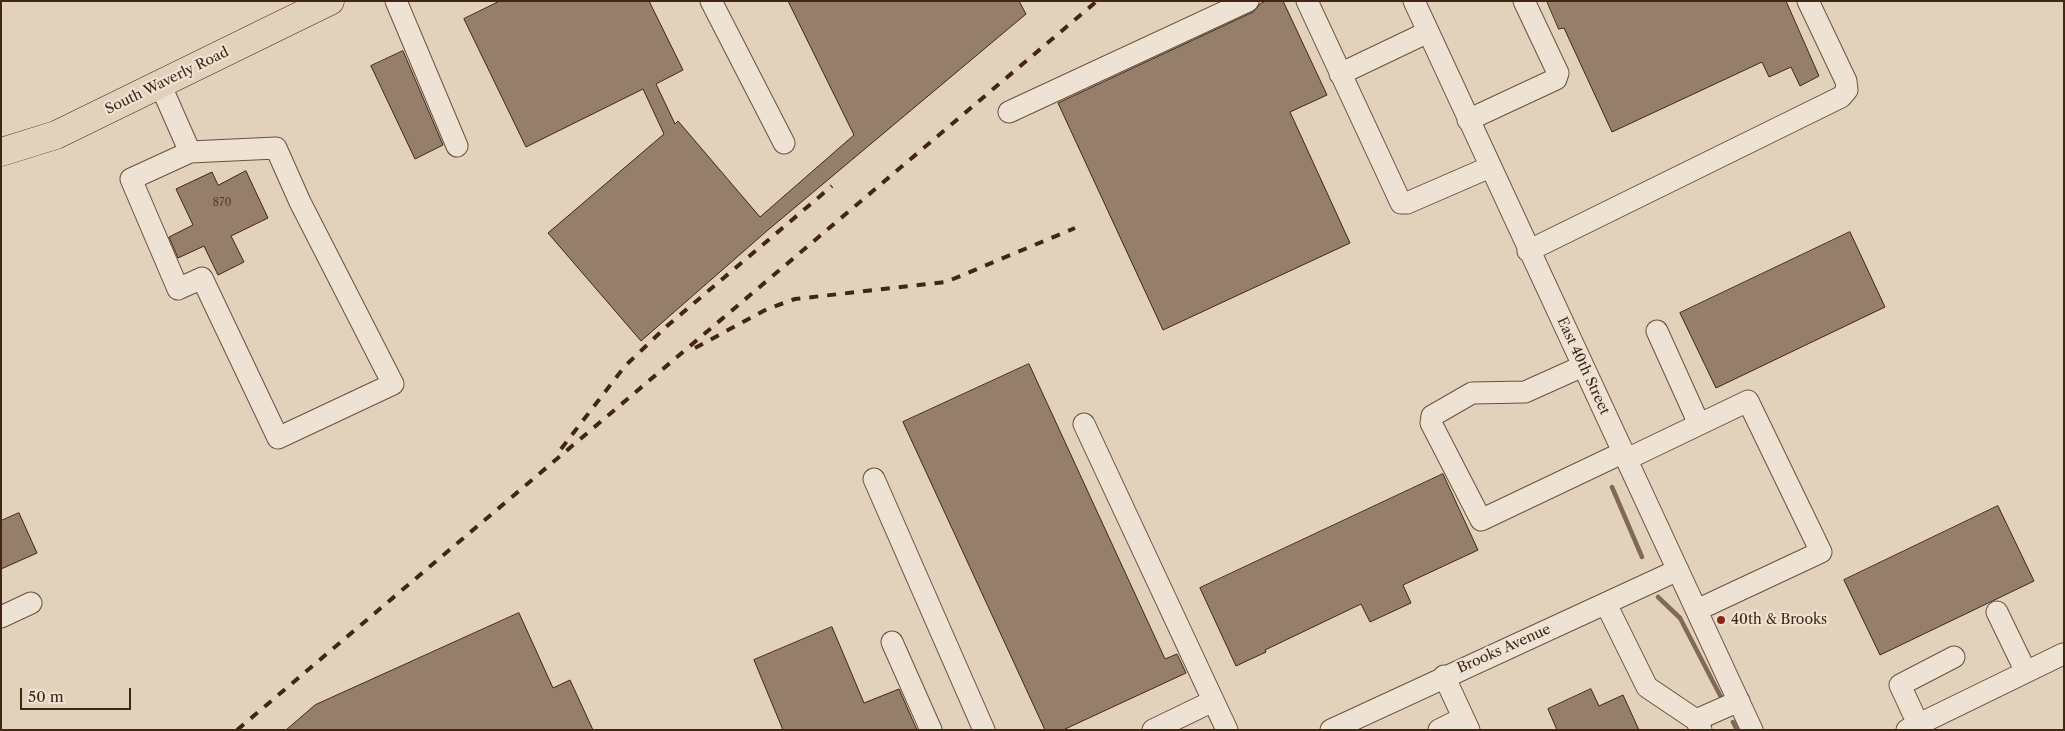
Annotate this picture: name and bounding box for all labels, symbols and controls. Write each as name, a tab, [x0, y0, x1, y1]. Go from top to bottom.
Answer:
street label: South Waverly Road	[103, 44, 231, 118]
house number: 870	[213, 196, 231, 210]
street label: East 40th Street	[1553, 314, 1613, 418]
place label: 40th & Brooks	[1731, 612, 1827, 628]
marker: 40th & Brooks	[1715, 614, 1727, 626]
street label: Brooks Avenue	[1455, 621, 1553, 677]
scale bar	[22, 678, 134, 710]
text: 50 m	[28, 687, 64, 706]

